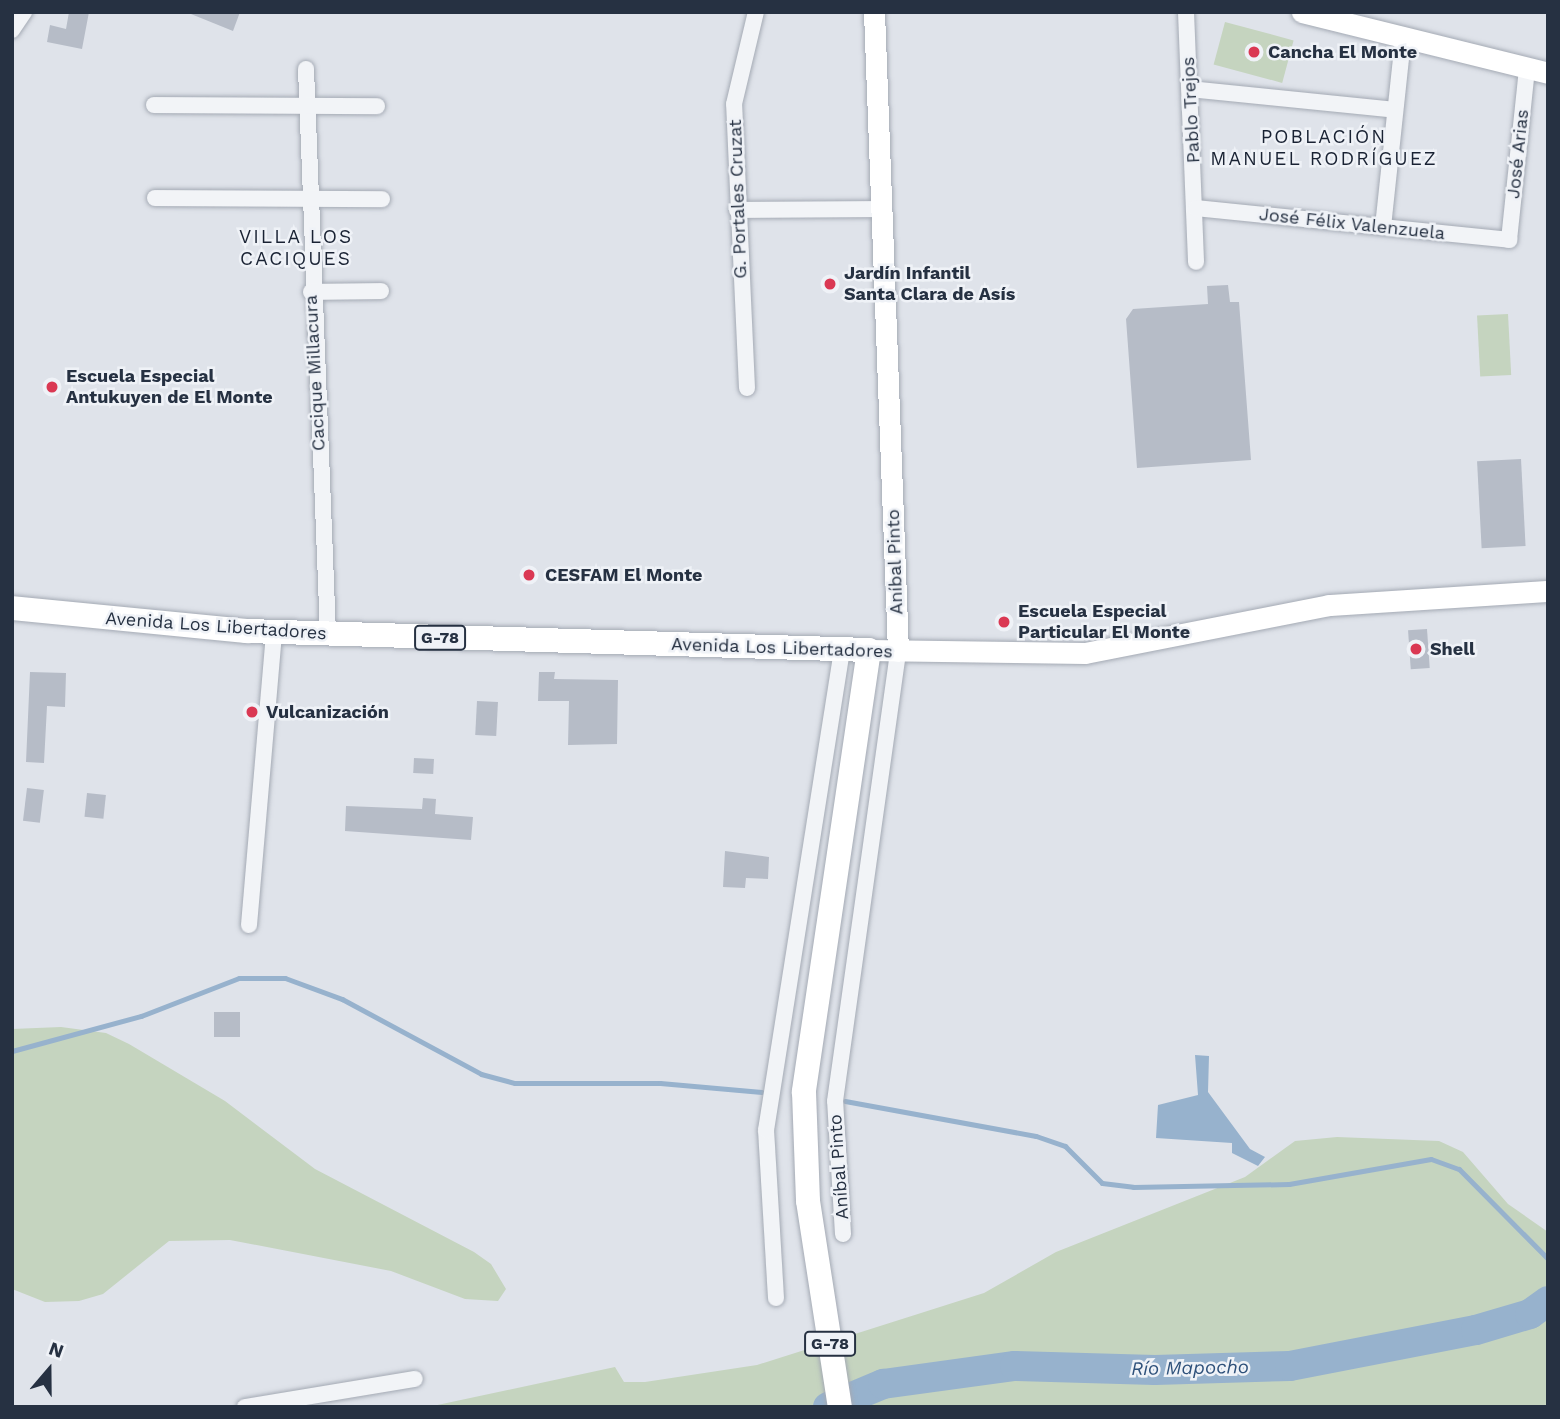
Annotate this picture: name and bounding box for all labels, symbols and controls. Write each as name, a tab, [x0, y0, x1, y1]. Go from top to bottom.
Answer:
place label: Cancha El Monte	[1268, 41, 1418, 63]
marker: Cancha El Monte	[1246, 44, 1262, 60]
street label: Pablo Trejos	[1177, 56, 1205, 164]
street label: José Arias	[1503, 108, 1533, 200]
street label: G. Portales Cruzat	[724, 119, 752, 279]
district label: POBLACIÓN MANUEL RODRÍGUEZ	[1212, 126, 1436, 170]
street label: José Félix Valenzuela	[1257, 203, 1447, 245]
district label: VILLA LOS CACIQUES	[240, 226, 352, 270]
place label: Jardín Infantil Santa Clara de Asís	[844, 263, 1016, 306]
marker: Jardín Infantil Santa Clara de Asís	[822, 276, 838, 292]
street label: Cacique Millacura	[300, 294, 330, 452]
place label: Escuela Especial Antukuyen de El Monte	[66, 366, 273, 408]
marker: Escuela Especial Antukuyen de El Monte	[44, 379, 60, 395]
street label: Aníbal Pinto	[882, 509, 908, 615]
place label: CESFAM El Monte	[545, 564, 703, 586]
marker: CESFAM El Monte	[519, 565, 539, 585]
place label: Escuela Especial Particular El Monte	[1018, 601, 1191, 644]
street label: Avenida Los Libertadores	[104, 607, 328, 645]
marker: Escuela Especial Particular El Monte	[996, 614, 1012, 630]
road number: G-78	[414, 625, 466, 650]
street label: Avenida Los Libertadores	[671, 633, 893, 663]
place label: Shell	[1430, 638, 1475, 660]
marker: Shell	[1408, 641, 1424, 657]
place label: Vulcanización	[266, 701, 389, 723]
marker: Vulcanización	[244, 704, 260, 720]
street label: Aníbal Pinto	[825, 1113, 853, 1221]
road number: G-78	[804, 1332, 856, 1356]
north arrow	[14, 1335, 84, 1405]
text: N	[46, 1337, 67, 1363]
water label: Río Mapocho	[1131, 1356, 1249, 1380]

